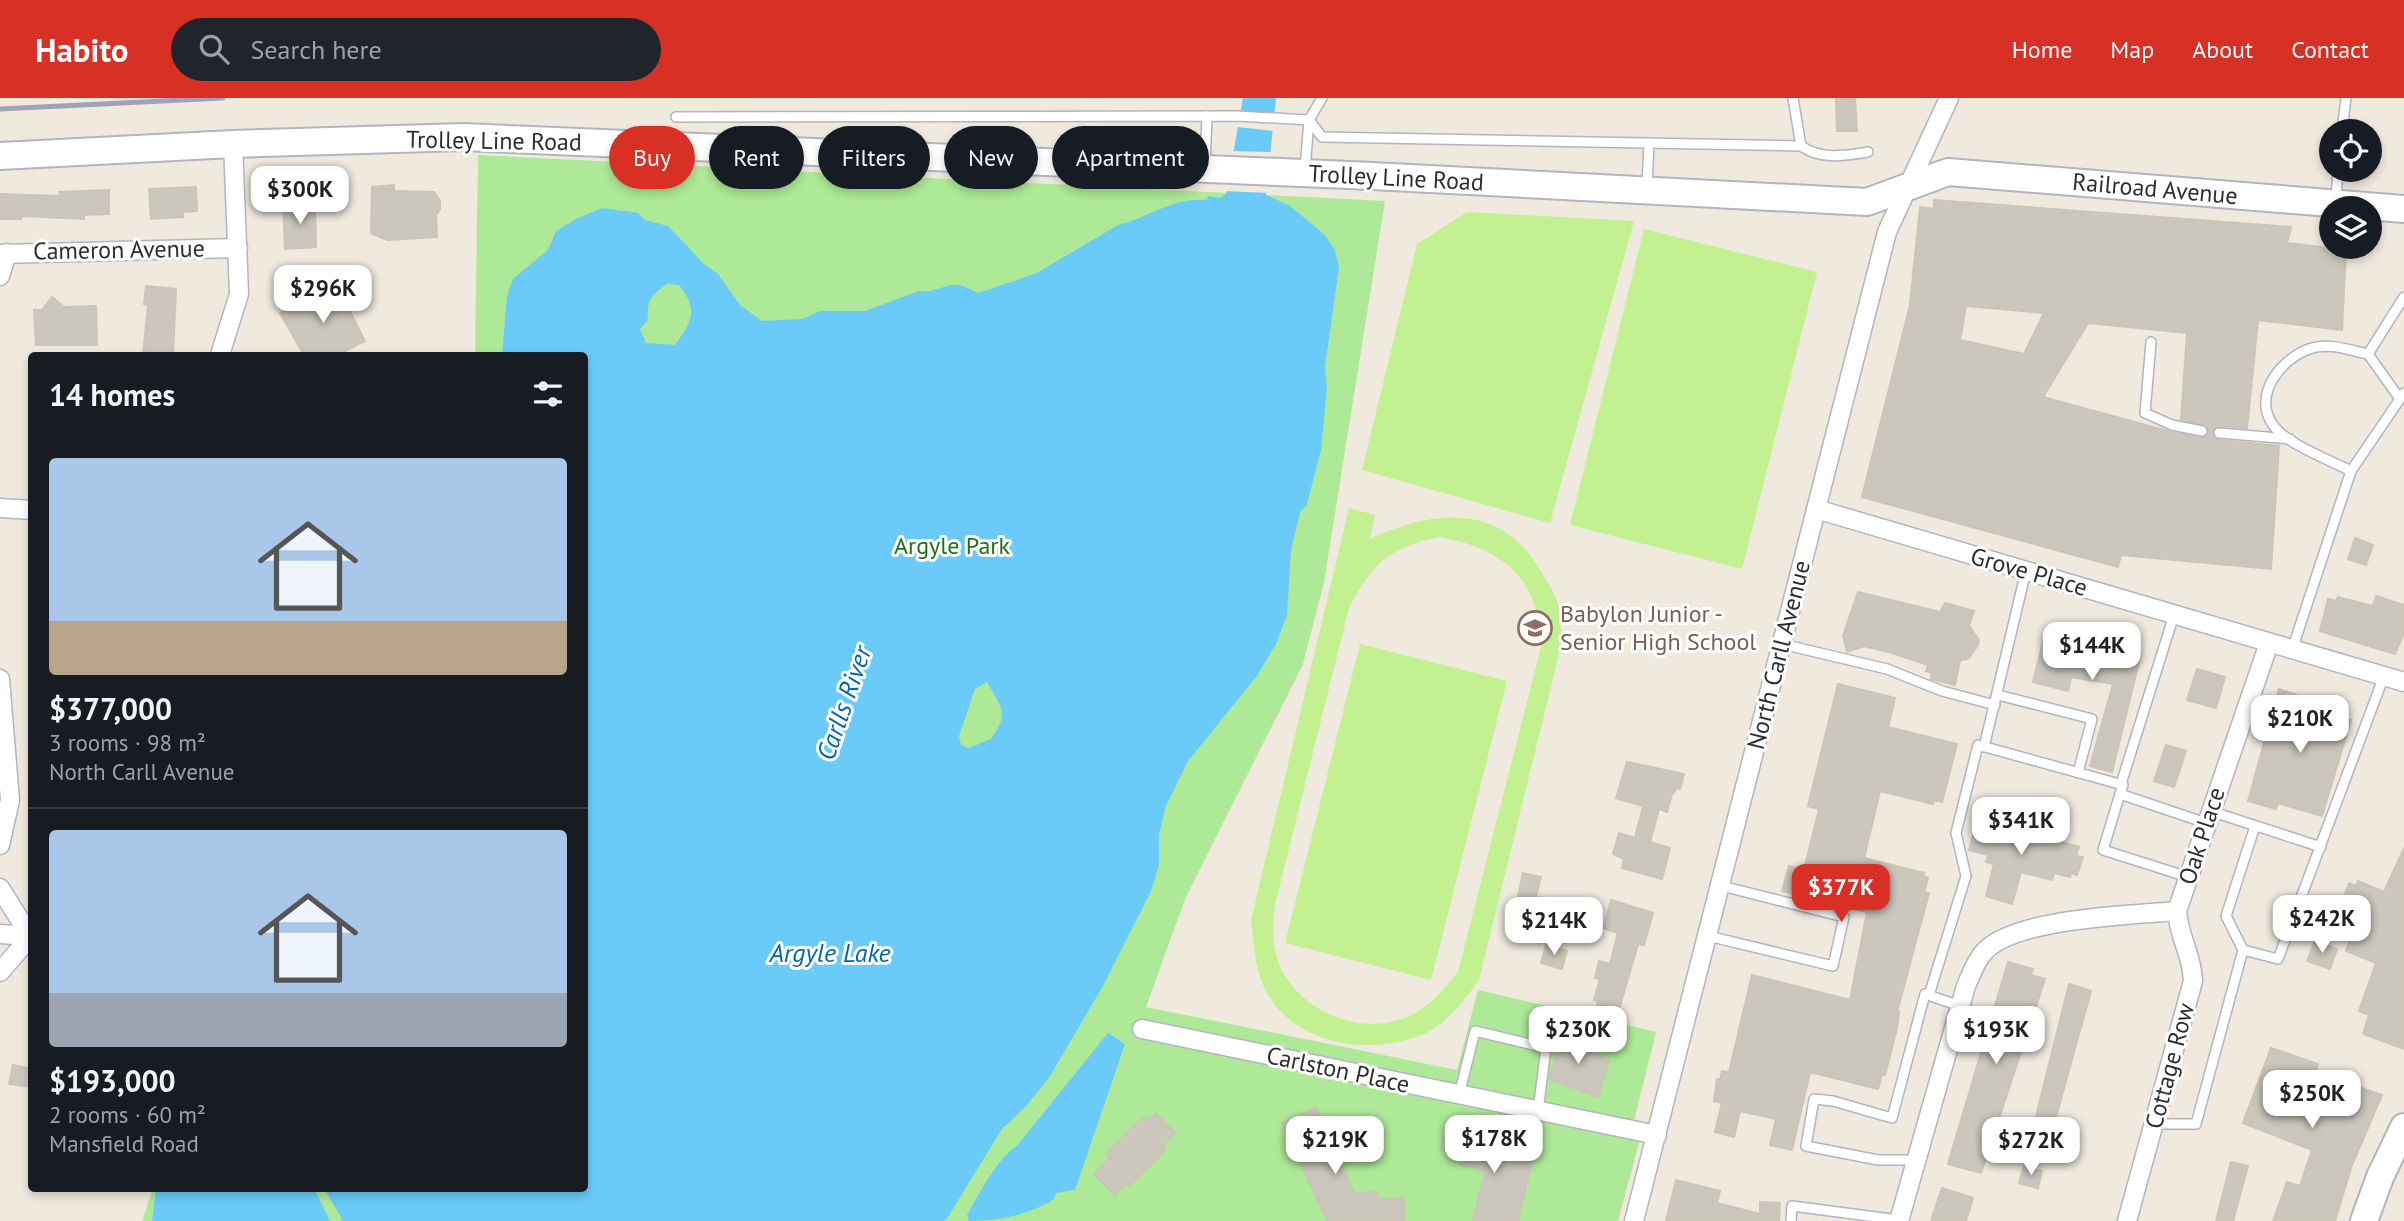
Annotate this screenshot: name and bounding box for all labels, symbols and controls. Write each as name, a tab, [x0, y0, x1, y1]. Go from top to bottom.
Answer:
search box	[171, 18, 661, 81]
text: Habito	[35, 28, 129, 71]
icon: search	[195, 30, 233, 68]
text: Search here	[251, 33, 382, 66]
text: Home	[2012, 34, 2072, 65]
text: Map	[2110, 34, 2154, 65]
text: About	[2192, 34, 2253, 65]
text: Contact	[2291, 34, 2369, 65]
map controls	[2319, 119, 2382, 259]
button: locate	[2319, 119, 2382, 182]
street label: Trolley Line Road	[406, 123, 582, 158]
chip: Buy	[609, 126, 695, 189]
chip: Rent	[709, 126, 804, 189]
chip: Filters	[818, 126, 930, 189]
chip: New	[944, 126, 1038, 189]
chip: Apartment	[1052, 126, 1209, 189]
street label: Trolley Line Road	[1308, 157, 1485, 198]
pin: $300K	[251, 166, 349, 226]
street label: Railroad Avenue	[2071, 166, 2239, 211]
text: $300K	[267, 174, 333, 203]
button: layers	[2319, 196, 2382, 259]
street label: Cameron Avenue	[33, 233, 205, 266]
pin: $296K	[274, 266, 372, 325]
text: $296K	[290, 273, 356, 302]
text: 14 homes	[49, 375, 175, 414]
icon: filters	[529, 375, 567, 413]
icon: home	[245, 503, 371, 629]
park label: Argyle Park	[894, 530, 1011, 561]
street label: Grove Place	[1967, 540, 2091, 603]
street label: North Carll Avenue	[1740, 557, 1817, 753]
place label: Babylon Junior - Senior High School	[1560, 598, 1756, 657]
school or university icon: Babylon Junior - Senior High School	[1516, 609, 1554, 647]
pin: $144K	[2043, 622, 2141, 682]
text: $144K	[2059, 630, 2125, 659]
water label: Carlls River	[809, 640, 879, 764]
text: $377,000	[49, 689, 172, 728]
pin: $210K	[2251, 696, 2349, 755]
text: $210K	[2267, 703, 2333, 732]
text: 3 rooms · 98 m²	[49, 728, 206, 757]
text: North Carll Avenue	[49, 757, 234, 786]
street label: Oak Place	[2171, 783, 2232, 888]
pin: $341K	[1972, 798, 2070, 857]
text: $341K	[1988, 805, 2054, 834]
pin: $377K	[1792, 864, 1890, 924]
text: $377K	[1808, 872, 1874, 901]
icon: home	[245, 875, 371, 1001]
pin: $242K	[2273, 896, 2371, 955]
pin: $214K	[1505, 898, 1603, 957]
text: $242K	[2289, 903, 2355, 932]
text: $214K	[1521, 905, 1587, 934]
water label: Argyle Lake	[768, 936, 891, 969]
street label: Cottage Row	[2138, 999, 2201, 1132]
pin: $230K	[1529, 1006, 1627, 1066]
pin: $193K	[1947, 1006, 2045, 1066]
text: $230K	[1545, 1014, 1611, 1043]
text: $193K	[1963, 1014, 2029, 1043]
street label: Carlston Place	[1264, 1039, 1413, 1100]
text: $193,000	[49, 1061, 176, 1100]
pin: $250K	[2263, 1070, 2361, 1130]
text: $250K	[2279, 1078, 2345, 1107]
text: 2 rooms · 60 m²	[49, 1100, 206, 1129]
pin: $219K	[1286, 1116, 1384, 1176]
pin: $178K	[1445, 1116, 1543, 1175]
pin: $272K	[1982, 1118, 2080, 1177]
text: $178K	[1461, 1123, 1527, 1152]
text: $219K	[1302, 1124, 1368, 1153]
text: $272K	[1998, 1125, 2064, 1154]
text: Mansfield Road	[49, 1129, 199, 1158]

